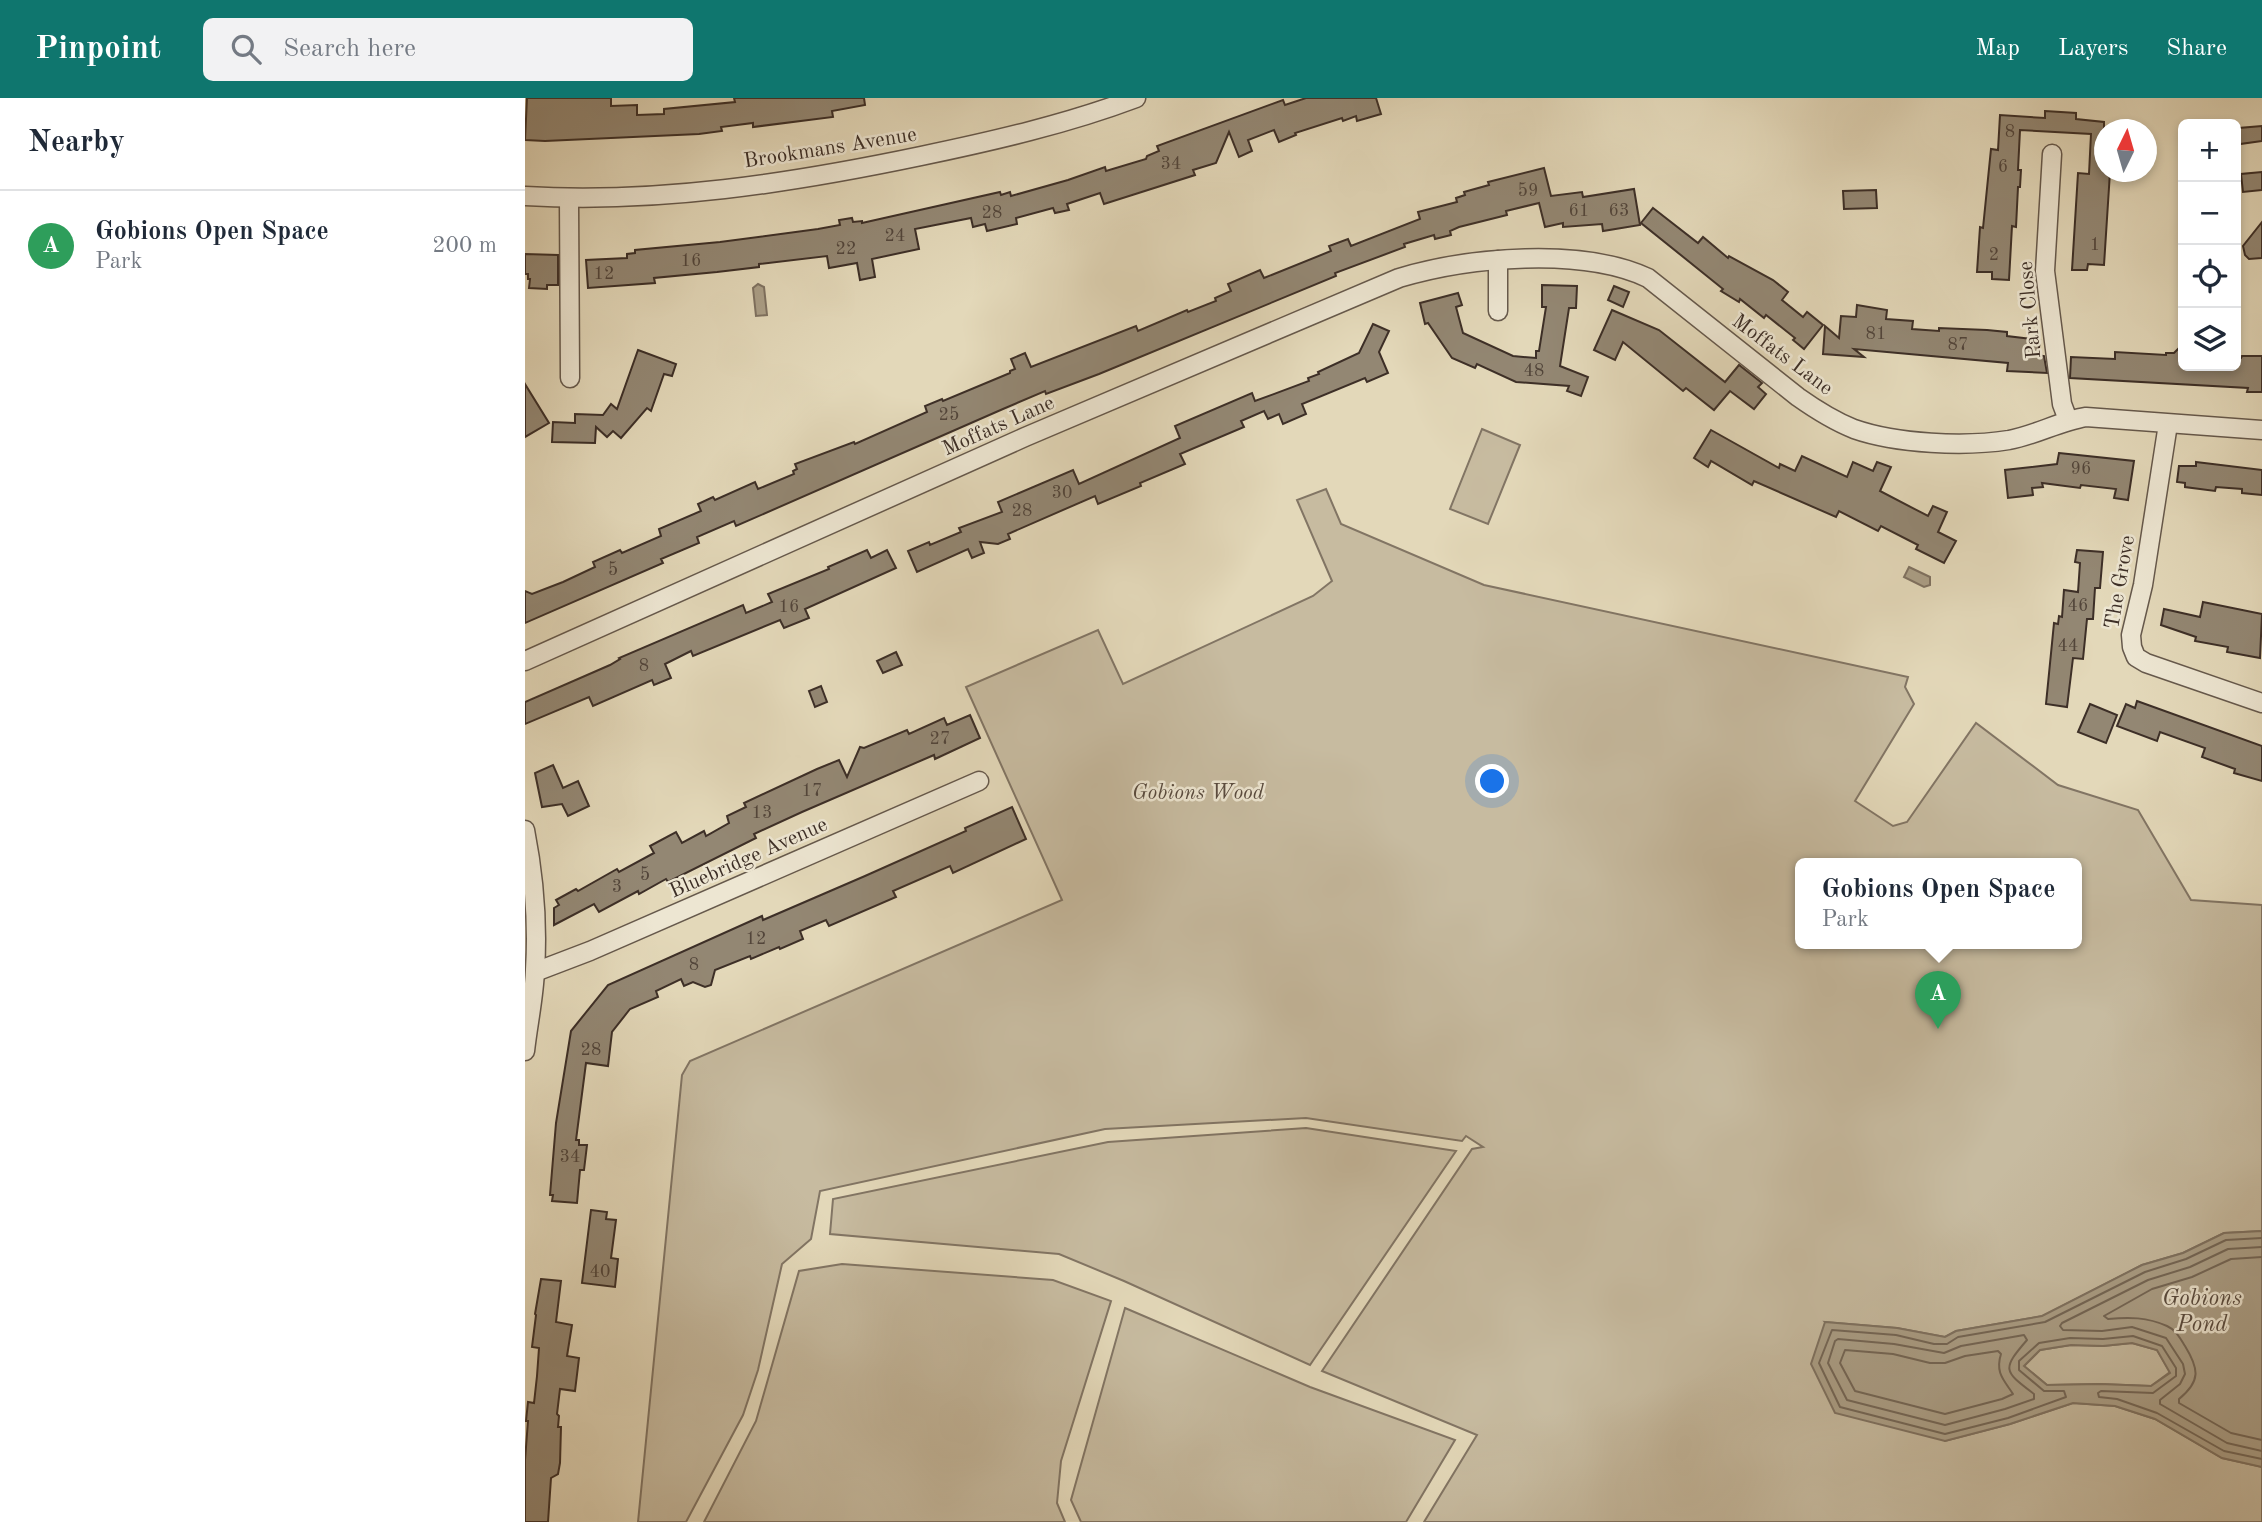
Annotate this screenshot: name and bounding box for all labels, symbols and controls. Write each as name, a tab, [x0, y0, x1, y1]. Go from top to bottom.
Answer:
search box	[203, 18, 693, 81]
icon: search	[227, 30, 265, 68]
text: Pinpoint	[35, 33, 161, 66]
text: Search here	[283, 36, 416, 62]
text: Map	[1976, 37, 2020, 61]
text: Layers	[2058, 37, 2128, 61]
text: Share	[2166, 37, 2227, 61]
north arrow	[2094, 119, 2157, 182]
map controls	[2178, 119, 2241, 371]
button: +	[2178, 119, 2241, 182]
house number: 8	[2005, 123, 2015, 141]
street label: Brookmans Avenue	[742, 124, 918, 173]
text: Nearby	[28, 128, 125, 158]
house number: 34	[1161, 155, 1181, 173]
house number: 6	[1998, 158, 2008, 176]
house number: 59	[1518, 182, 1538, 200]
button: −	[2178, 182, 2241, 245]
house number: 61	[1569, 202, 1589, 220]
house number: 63	[1609, 202, 1629, 220]
house number: 28	[982, 204, 1002, 222]
text: Gobions Open Space	[95, 219, 329, 245]
house number: 24	[885, 227, 905, 245]
text: A	[42, 234, 60, 257]
text: 200 m	[432, 234, 497, 257]
house number: 1	[2090, 236, 2100, 254]
house number: 22	[836, 240, 856, 258]
button: locate	[2178, 245, 2241, 308]
house number: 2	[1989, 246, 1999, 264]
text: Park	[95, 250, 142, 273]
house number: 16	[681, 252, 701, 270]
street label: Park Close	[2016, 260, 2045, 360]
house number: 12	[594, 265, 614, 283]
button: layers	[2178, 308, 2241, 371]
street label: Moffats Lane	[1728, 311, 1836, 400]
house number: 81	[1866, 325, 1886, 343]
house number: 87	[1948, 336, 1968, 354]
house number: 48	[1524, 362, 1544, 380]
street label: Moffats Lane	[940, 392, 1058, 460]
house number: 25	[939, 406, 959, 424]
house number: 96	[2071, 460, 2091, 478]
house number: 30	[1052, 484, 1072, 502]
house number: 28	[1012, 502, 1032, 520]
street label: The Grove	[2102, 534, 2139, 631]
house number: 5	[608, 561, 618, 579]
house number: 46	[2068, 597, 2088, 615]
house number: 16	[779, 598, 799, 616]
house number: 44	[2058, 637, 2078, 655]
house number: 8	[639, 657, 649, 675]
house number: 27	[930, 730, 950, 748]
your location	[1475, 764, 1509, 798]
house number: 17	[802, 782, 822, 800]
park label: Gobions Wood	[1132, 783, 1265, 804]
house number: 13	[752, 804, 772, 822]
street label: Bluebridge Avenue	[666, 814, 831, 903]
popup	[1795, 858, 2082, 949]
house number: 5	[640, 866, 650, 884]
text: Gobions Open Space	[1822, 877, 2055, 903]
house number: 3	[612, 878, 622, 896]
text: Park	[1822, 908, 1869, 931]
house number: 12	[746, 930, 766, 948]
house number: 8	[689, 956, 699, 974]
pin: A	[1915, 971, 1961, 1029]
house number: 28	[581, 1041, 601, 1059]
house number: 34	[560, 1148, 580, 1166]
house number: 40	[590, 1263, 610, 1281]
water label: Gobions Pond	[2162, 1287, 2242, 1336]

